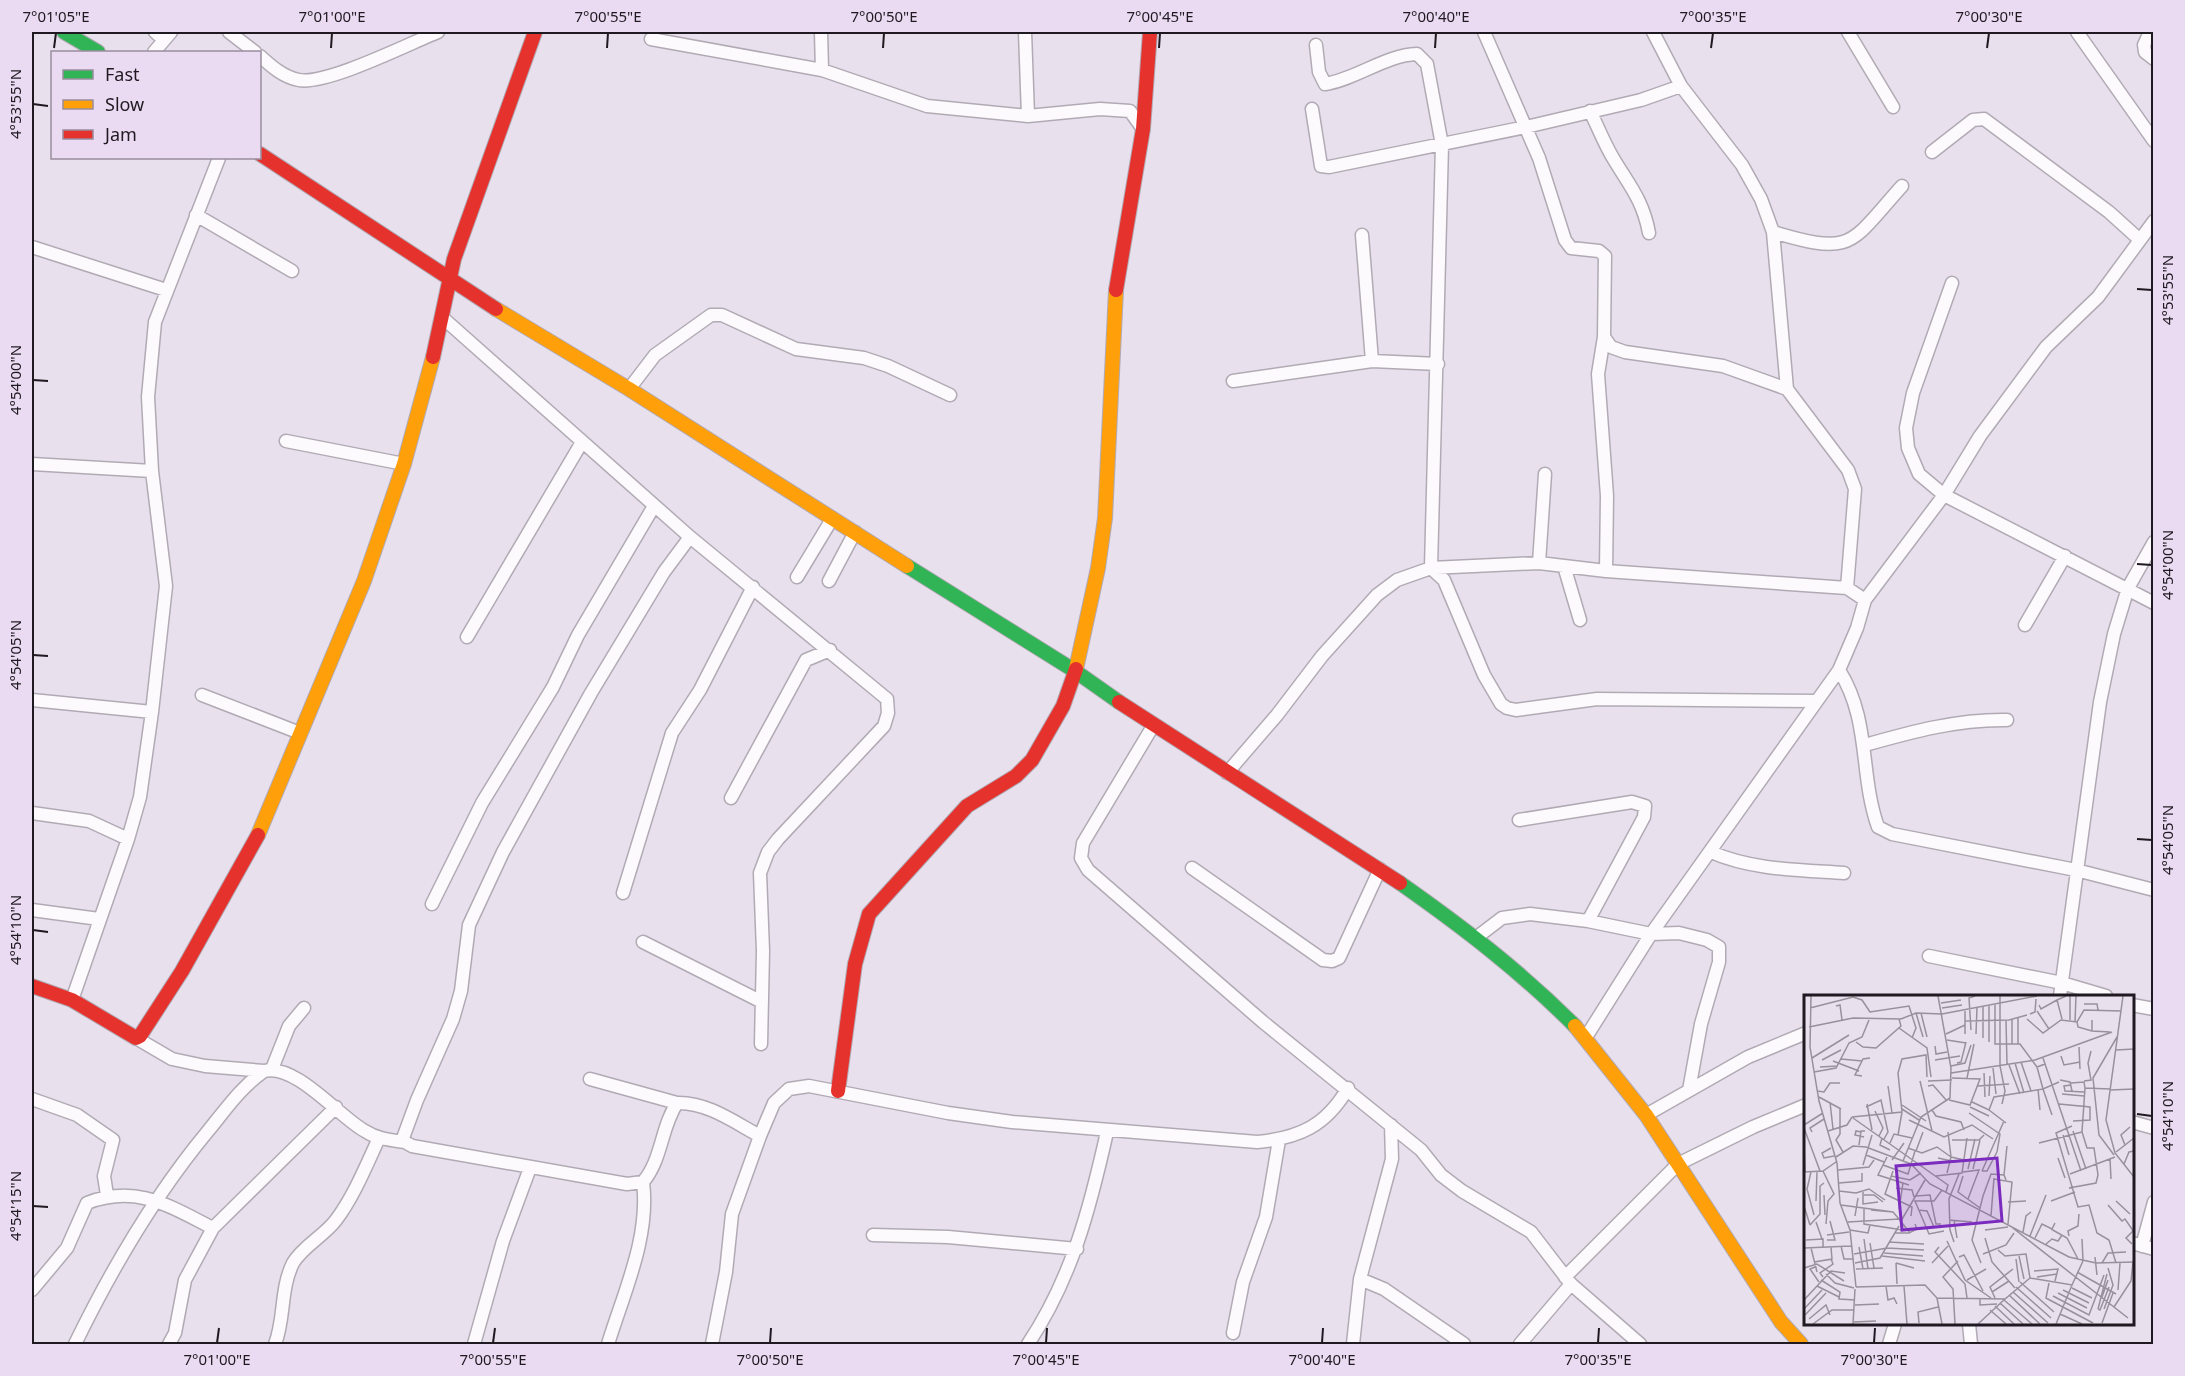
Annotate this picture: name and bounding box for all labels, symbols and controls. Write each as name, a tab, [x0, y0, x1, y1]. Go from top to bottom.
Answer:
text: 7°01'05"E	[22, 6, 90, 26]
text: 7°01'00"E	[298, 6, 366, 26]
text: 7°00'55"E	[574, 6, 642, 26]
text: 7°00'50"E	[850, 6, 918, 26]
text: 7°00'45"E	[1126, 6, 1194, 26]
text: 7°00'40"E	[1402, 6, 1470, 26]
text: 7°00'35"E	[1679, 6, 1747, 26]
text: 7°00'30"E	[1955, 6, 2023, 26]
legend	[51, 51, 261, 159]
text: Fast	[105, 62, 140, 86]
text: 4°53'55"N	[5, 69, 25, 139]
text: Slow	[105, 92, 144, 116]
text: Jam	[103, 122, 137, 146]
text: 4°53'55"N	[2157, 255, 2177, 325]
text: 4°54'00"N	[5, 345, 25, 415]
text: 4°54'00"N	[2157, 530, 2177, 600]
text: 4°54'05"N	[5, 620, 25, 690]
text: 4°54'05"N	[2157, 805, 2177, 875]
text: 4°54'10"N	[5, 895, 25, 965]
inset map	[1804, 995, 2134, 1325]
text: 4°54'10"N	[2157, 1081, 2177, 1151]
text: 4°54'15"N	[5, 1171, 25, 1241]
text: 7°01'00"E	[183, 1349, 251, 1369]
text: 7°00'55"E	[459, 1349, 527, 1369]
text: 7°00'50"E	[736, 1349, 804, 1369]
text: 7°00'45"E	[1012, 1349, 1080, 1369]
text: 7°00'40"E	[1288, 1349, 1356, 1369]
text: 7°00'35"E	[1564, 1349, 1632, 1369]
text: 7°00'30"E	[1840, 1349, 1908, 1369]

